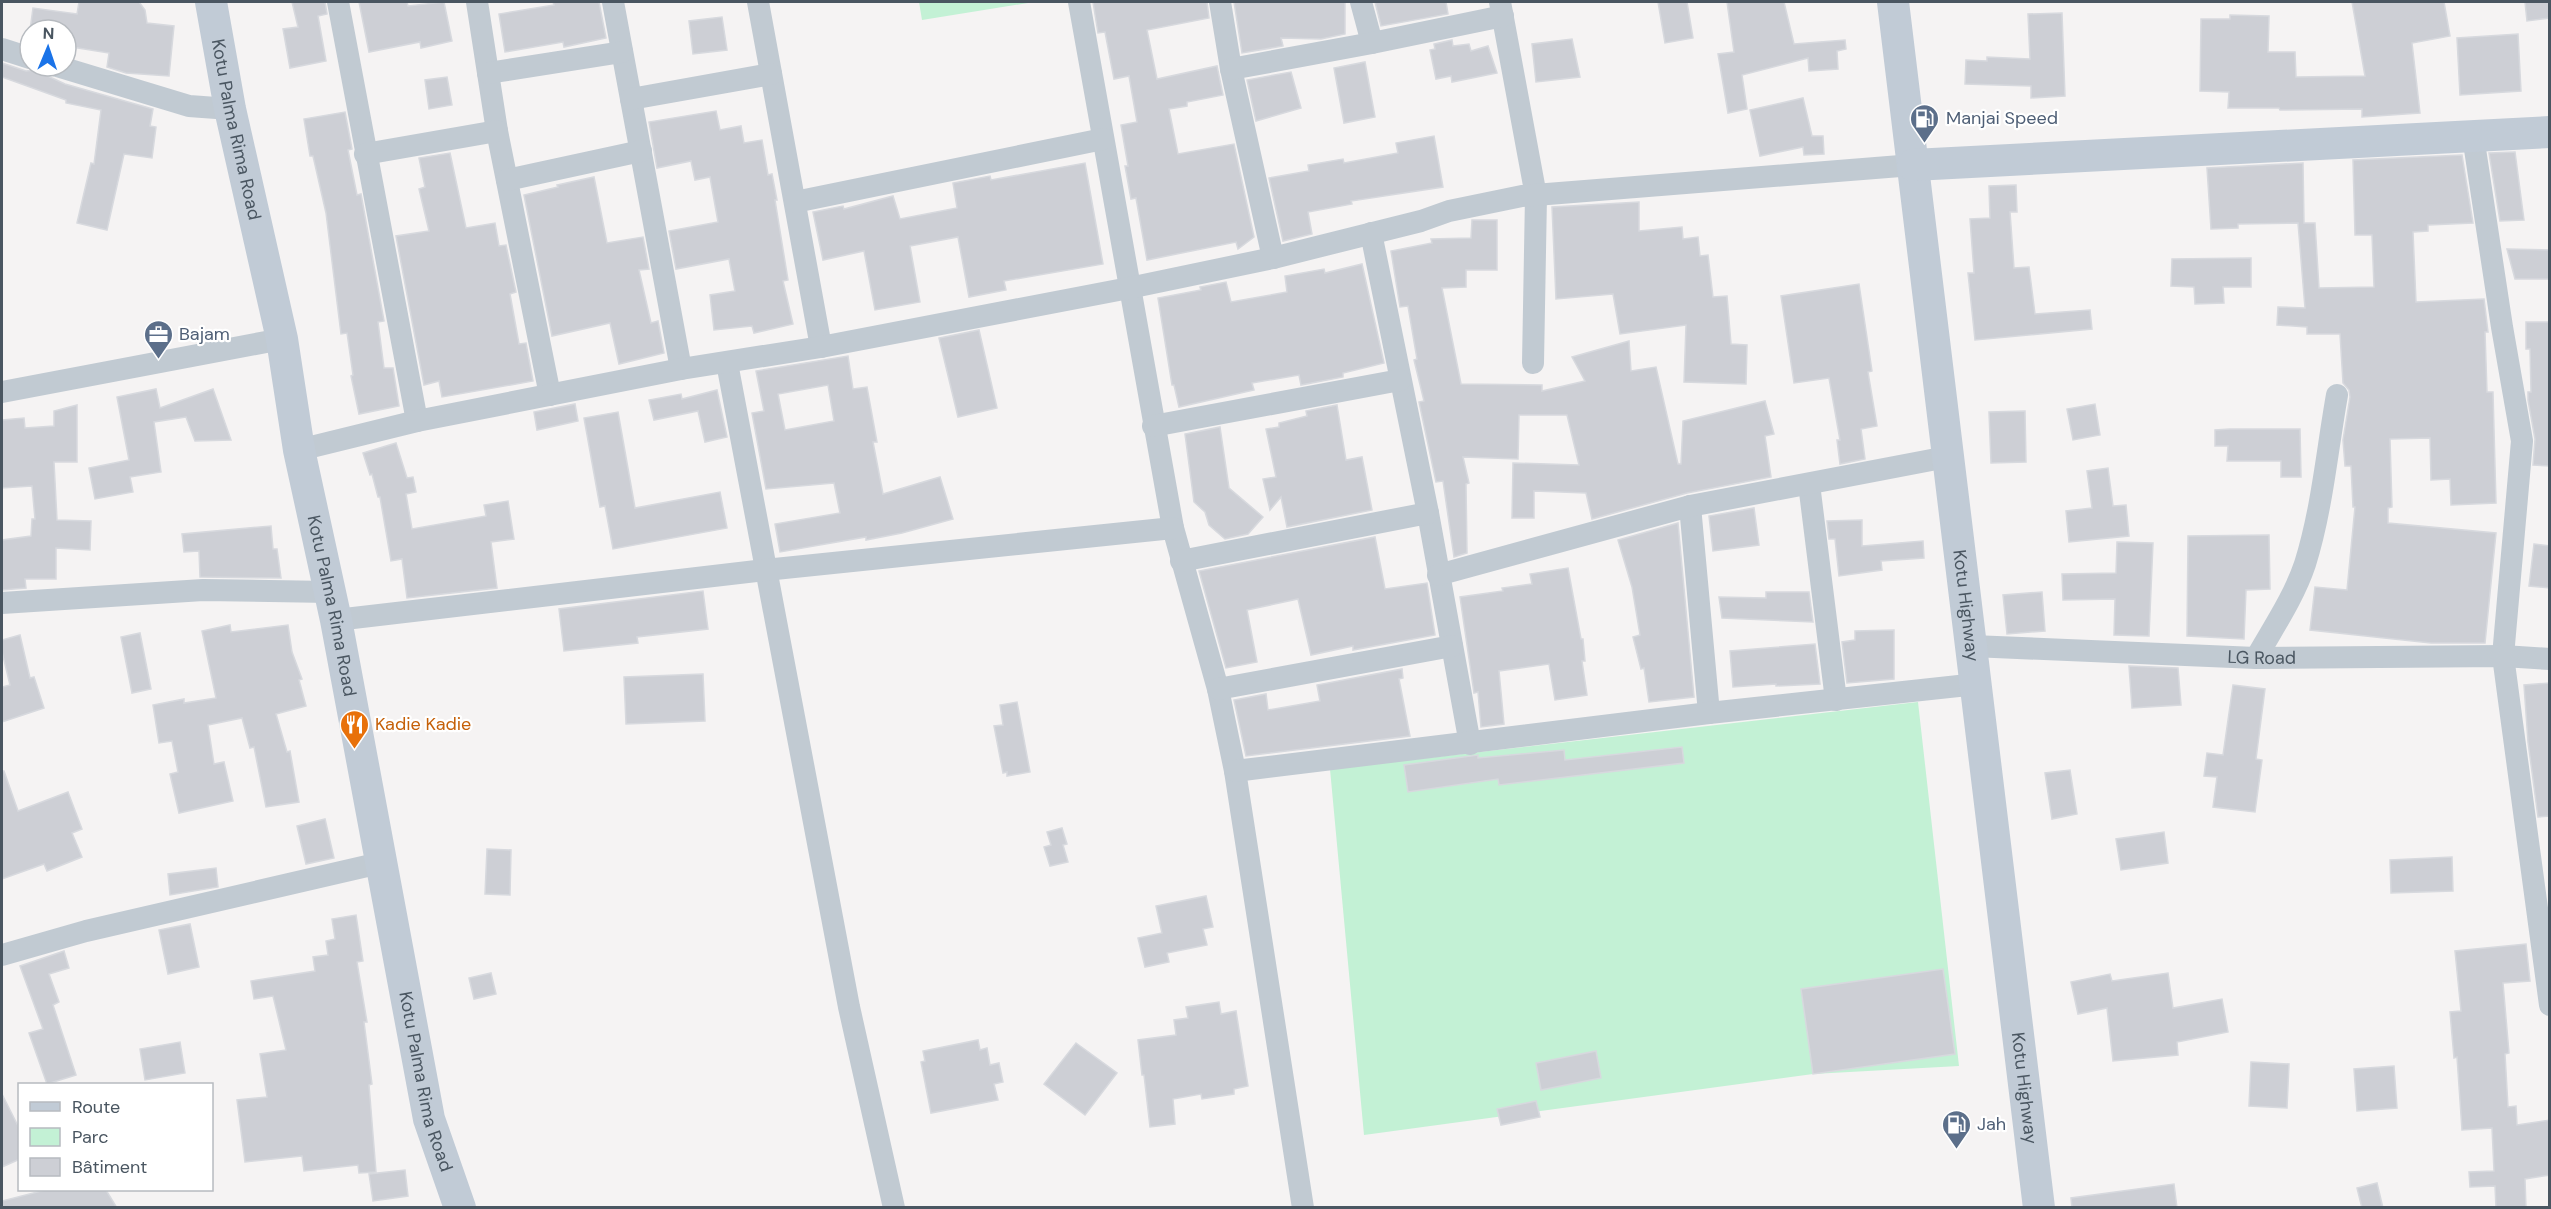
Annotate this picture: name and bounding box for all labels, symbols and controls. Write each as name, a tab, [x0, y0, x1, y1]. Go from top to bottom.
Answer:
north arrow	[18, 18, 78, 78]
text: N	[42, 23, 55, 44]
street label: Kotu Palma Rima Road	[206, 37, 267, 222]
fuel station icon: Manjai Speed	[1909, 102, 1941, 144]
place label: Manjai Speed	[1946, 106, 2058, 130]
office icon: Bajam	[142, 318, 174, 360]
place label: Bajam	[179, 322, 230, 346]
street label: Kotu Palma Rima Road	[302, 513, 362, 698]
street label: Kotu Highway	[1947, 548, 1985, 663]
street label: LG Road	[2227, 645, 2296, 670]
restaurant icon: Kadie Kadie	[338, 708, 370, 750]
place label: Kadie Kadie	[375, 712, 471, 736]
street label: Kotu Palma Rima Road	[393, 989, 458, 1175]
street label: Kotu Highway	[2006, 1031, 2043, 1145]
legend	[18, 1083, 213, 1191]
text: Route	[72, 1095, 120, 1119]
fuel station icon: Jah	[1940, 1108, 1972, 1150]
place label: Jah	[1977, 1112, 2006, 1136]
text: Parc	[72, 1125, 108, 1149]
text: Bâtiment	[72, 1155, 147, 1179]

